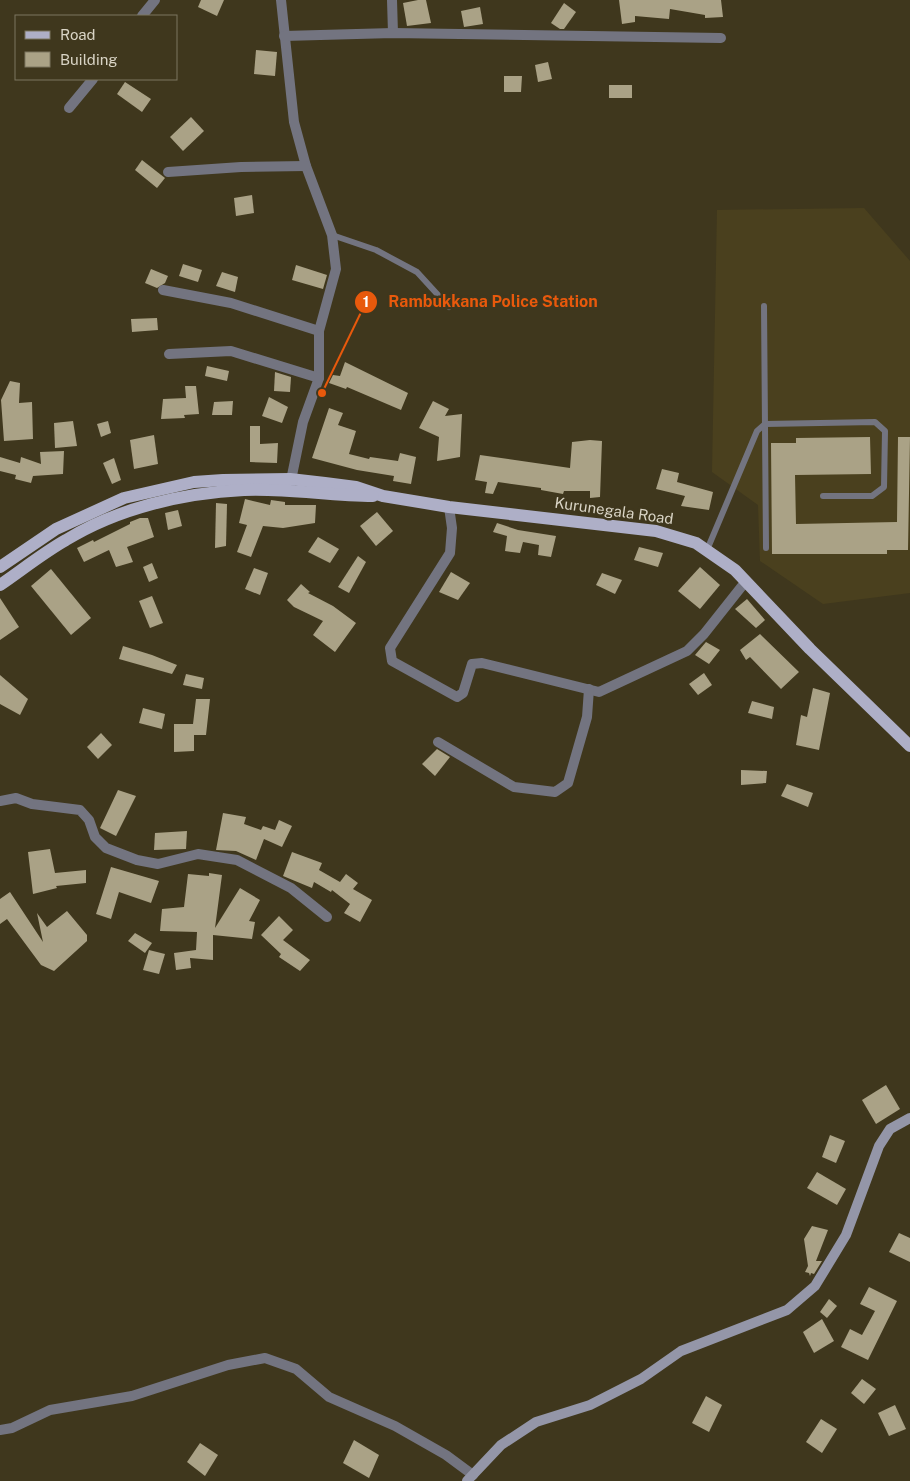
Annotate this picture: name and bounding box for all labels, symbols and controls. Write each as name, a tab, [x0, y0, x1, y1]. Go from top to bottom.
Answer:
legend	[15, 15, 178, 80]
text: Road	[60, 26, 96, 43]
text: Building	[60, 51, 118, 68]
callout: Rambukkana Police Station	[354, 286, 608, 317]
text: Rambukkana Police Station	[388, 292, 598, 311]
text: 1	[363, 293, 369, 310]
street label: Kurunegala Road	[554, 494, 675, 527]

